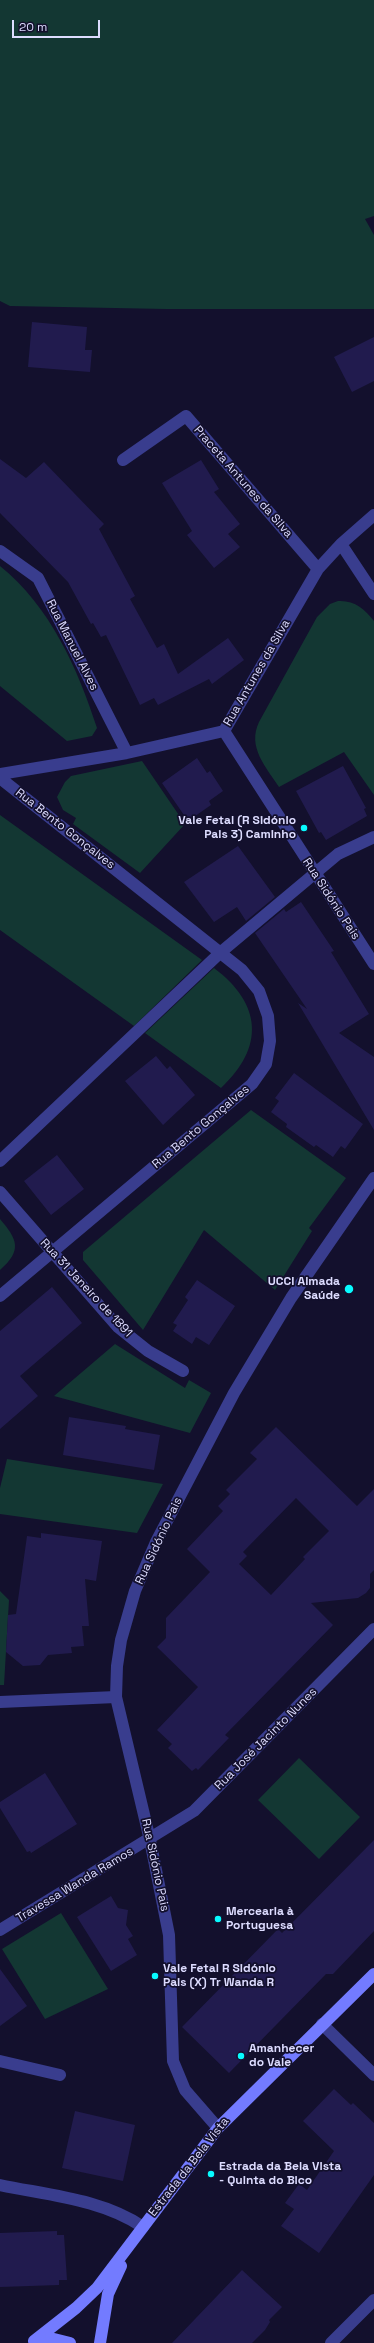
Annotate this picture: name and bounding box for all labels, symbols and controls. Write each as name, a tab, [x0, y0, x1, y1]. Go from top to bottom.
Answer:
scale bar	[14, 12, 102, 38]
text: 20 m	[19, 19, 47, 35]
street label: Praceta Antunes da Silva	[191, 423, 295, 541]
street label: Rua Manuel Alves	[43, 597, 101, 693]
street label: Rua Antunes da Silva	[221, 617, 293, 729]
street label: Rua Bento Gonçalves	[12, 786, 118, 872]
place label: Vale Fetal (R Sidónio Pais 3) Caminho	[178, 814, 296, 842]
marker: Vale Fetal (R Sidónio Pais 3) Caminho	[299, 823, 309, 833]
street label: Rua Sidónio Pais	[299, 856, 363, 942]
street label: Rua Bento Gonçalves	[150, 1082, 252, 1172]
street label: Rua 31 Janeiro de 1891	[37, 1236, 135, 1340]
place label: UCCI Almada Saúde	[268, 1275, 340, 1303]
marker: UCCI Almada Saúde	[343, 1283, 355, 1295]
street label: Rua Sidónio Pais	[133, 1495, 185, 1587]
street label: Rua José Jacinto Nunes	[212, 1685, 320, 1793]
street label: Rua Sidónio Pais	[138, 1817, 172, 1913]
street label: Travessa Wanda Ramos	[14, 1844, 136, 1926]
place label: Mercearia à Portuguesa	[226, 1905, 294, 1933]
marker: Mercearia à Portuguesa	[213, 1914, 223, 1924]
place label: Vale Fetal R Sidónio Pais (X) Tr Wanda R	[163, 1962, 276, 1990]
marker: Vale Fetal R Sidónio Pais (X) Tr Wanda R	[150, 1971, 160, 1981]
place label: Amanhecer do Vale	[249, 2042, 314, 2070]
marker: Amanhecer do Vale	[236, 2051, 246, 2061]
street label: Estrada da Bela Vista	[146, 2115, 232, 2219]
place label: Estrada da Bela Vista - Quinta do Bico	[219, 2160, 341, 2188]
marker: Estrada da Bela Vista - Quinta do Bico	[206, 2169, 216, 2179]

